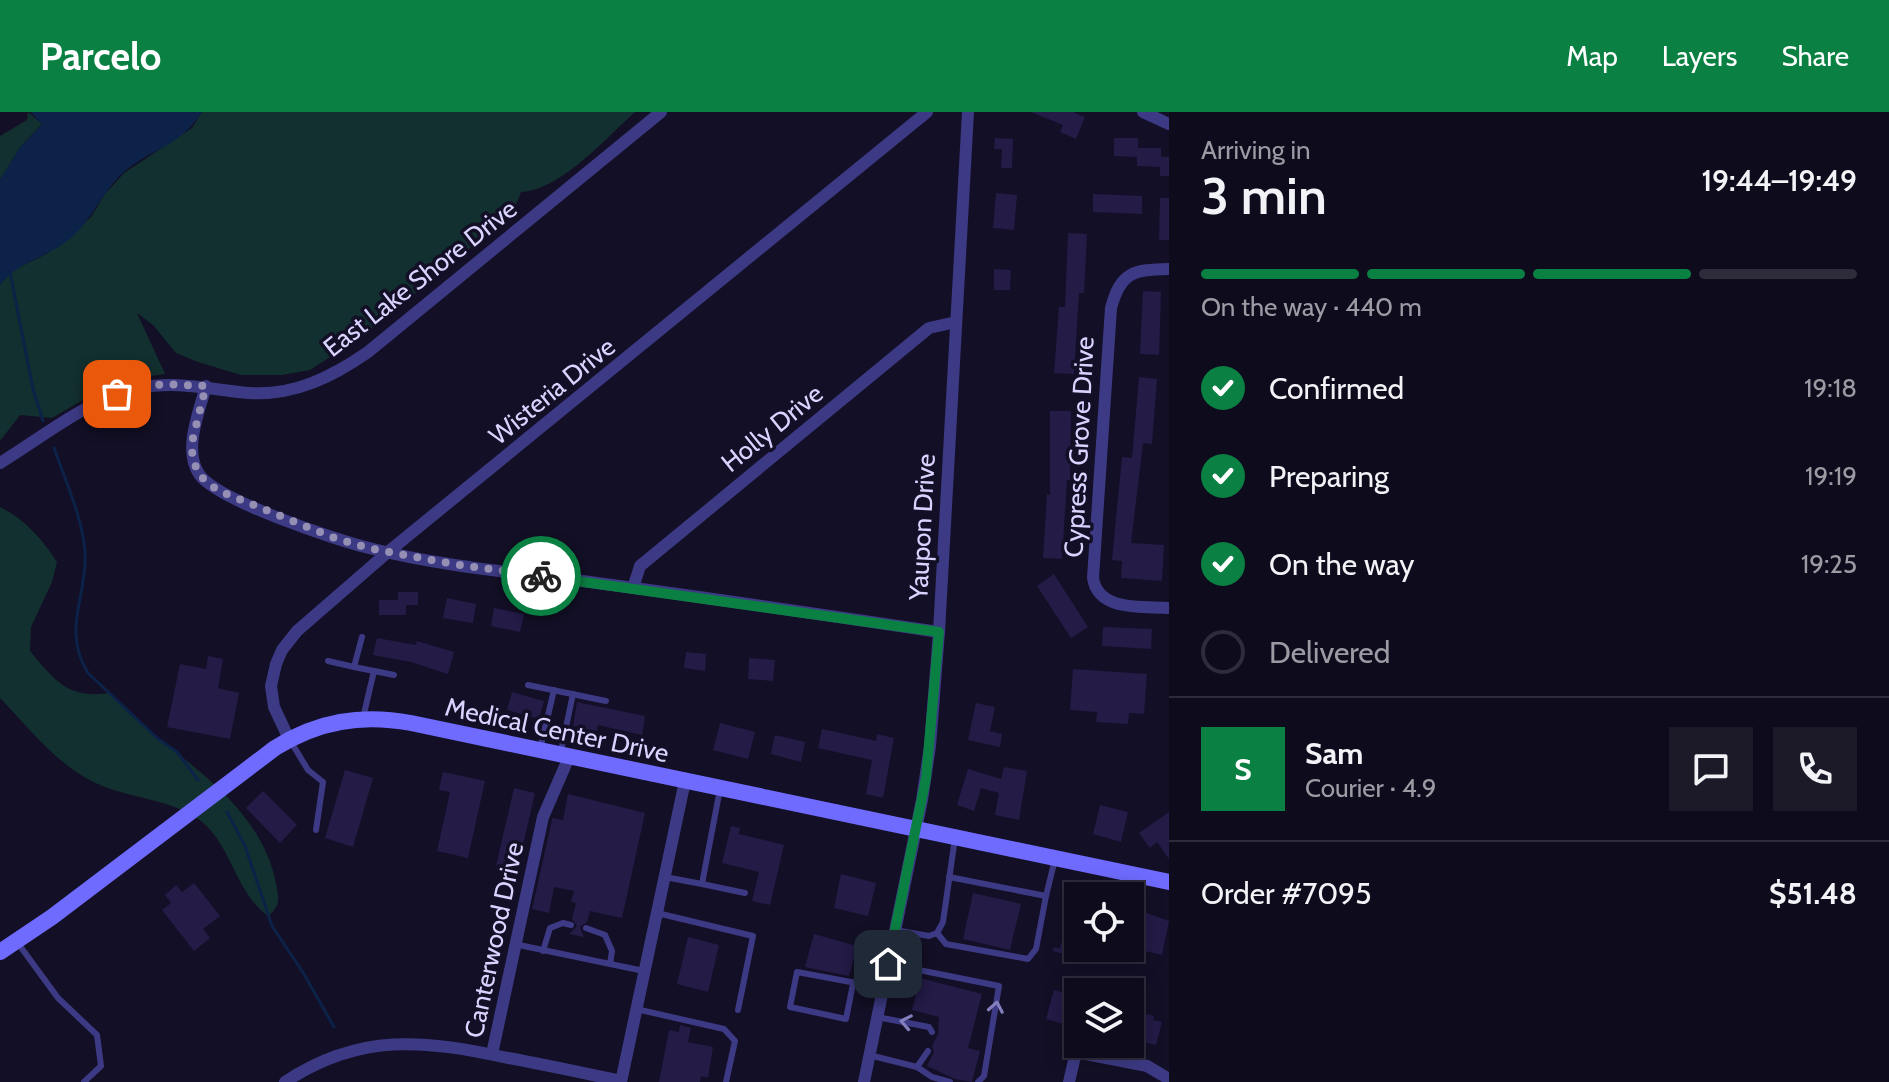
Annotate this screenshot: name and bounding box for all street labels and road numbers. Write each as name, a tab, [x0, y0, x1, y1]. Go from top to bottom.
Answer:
street label: East Lake Shore Drive	[317, 192, 523, 364]
street label: Wisteria Drive	[482, 330, 622, 452]
street label: Cypress Grove Drive	[1057, 336, 1101, 558]
street label: Holly Drive	[715, 377, 829, 479]
street label: Yaupon Drive	[902, 453, 942, 602]
street label: Medical Center Drive	[442, 691, 672, 769]
street label: Canterwood Drive	[458, 839, 530, 1041]

